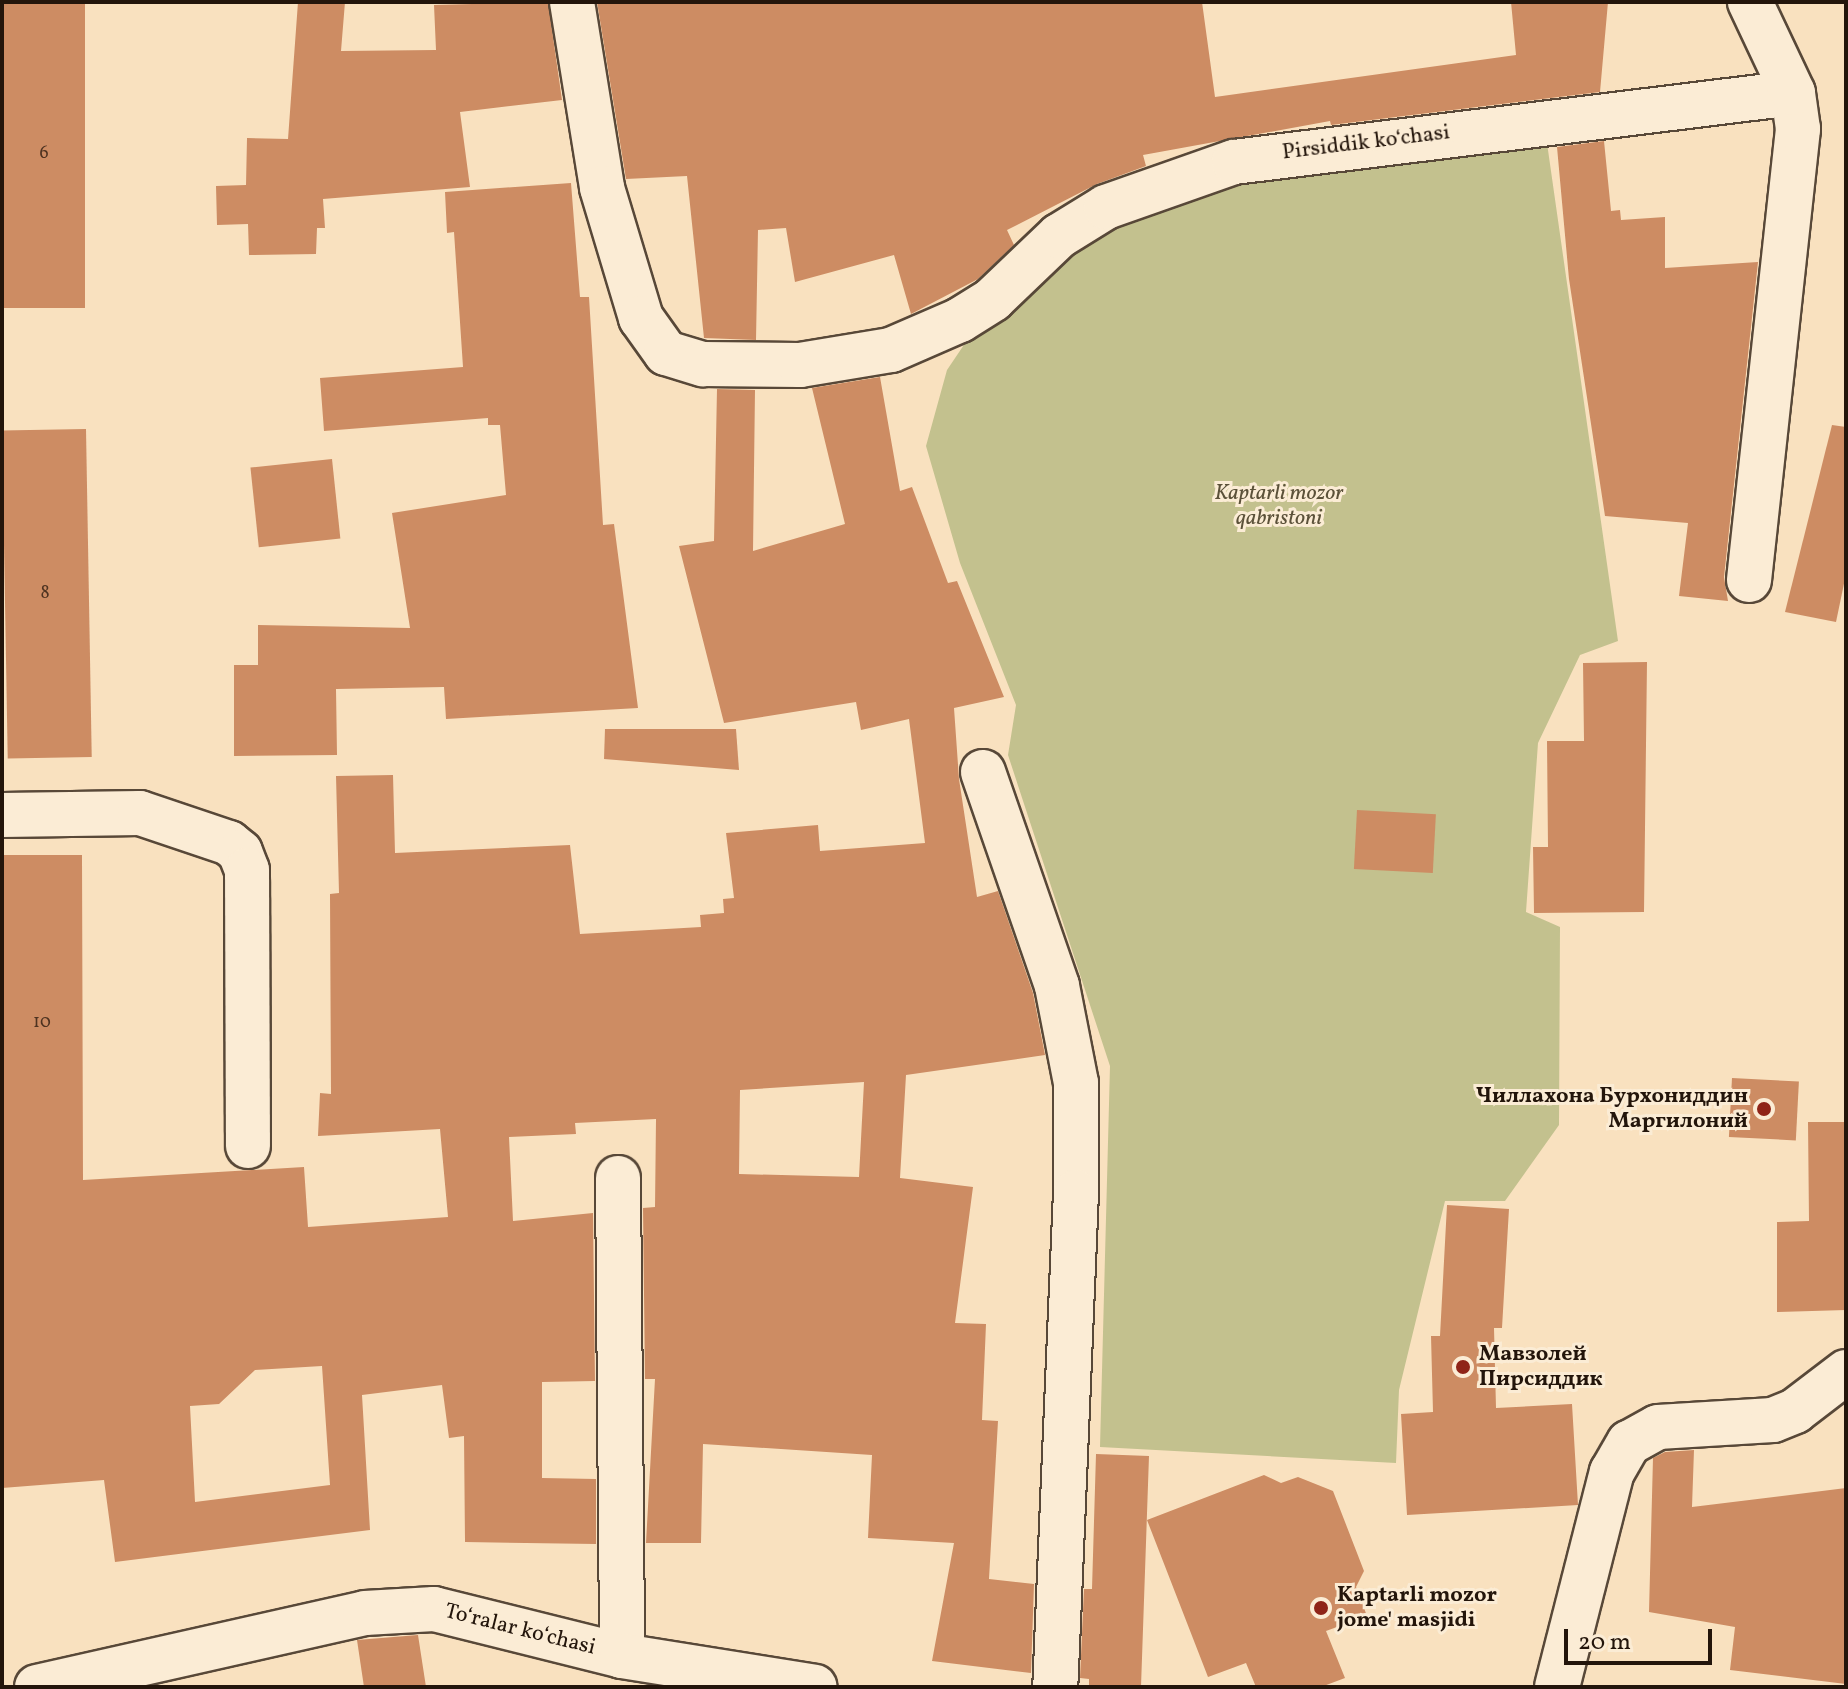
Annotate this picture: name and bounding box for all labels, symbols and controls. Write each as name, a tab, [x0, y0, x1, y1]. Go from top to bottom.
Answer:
street label: Pirsiddik koʻchasi	[1281, 120, 1451, 166]
house number: 6	[39, 143, 49, 165]
park label: Kaptarli mozor qabristoni	[1215, 480, 1343, 532]
house number: 8	[40, 583, 50, 605]
house number: 10	[33, 1012, 51, 1034]
place label: Чиллахона Бурхониддин Маргилоний	[1476, 1083, 1748, 1134]
marker: Чиллахона Бурхониддин Маргилоний	[1755, 1100, 1773, 1118]
place label: Мавзолей Пирсиддик	[1479, 1341, 1603, 1392]
marker: Мавзолей Пирсиддик	[1454, 1358, 1472, 1376]
place label: Kaptarli mozor jome' masjidi	[1337, 1582, 1497, 1634]
street label: Toʻralar koʻchasi	[442, 1599, 598, 1661]
marker: Kaptarli mozor jome' masjidi	[1312, 1599, 1330, 1617]
scale bar	[1568, 1613, 1716, 1663]
text: 20 m	[1578, 1626, 1631, 1660]

